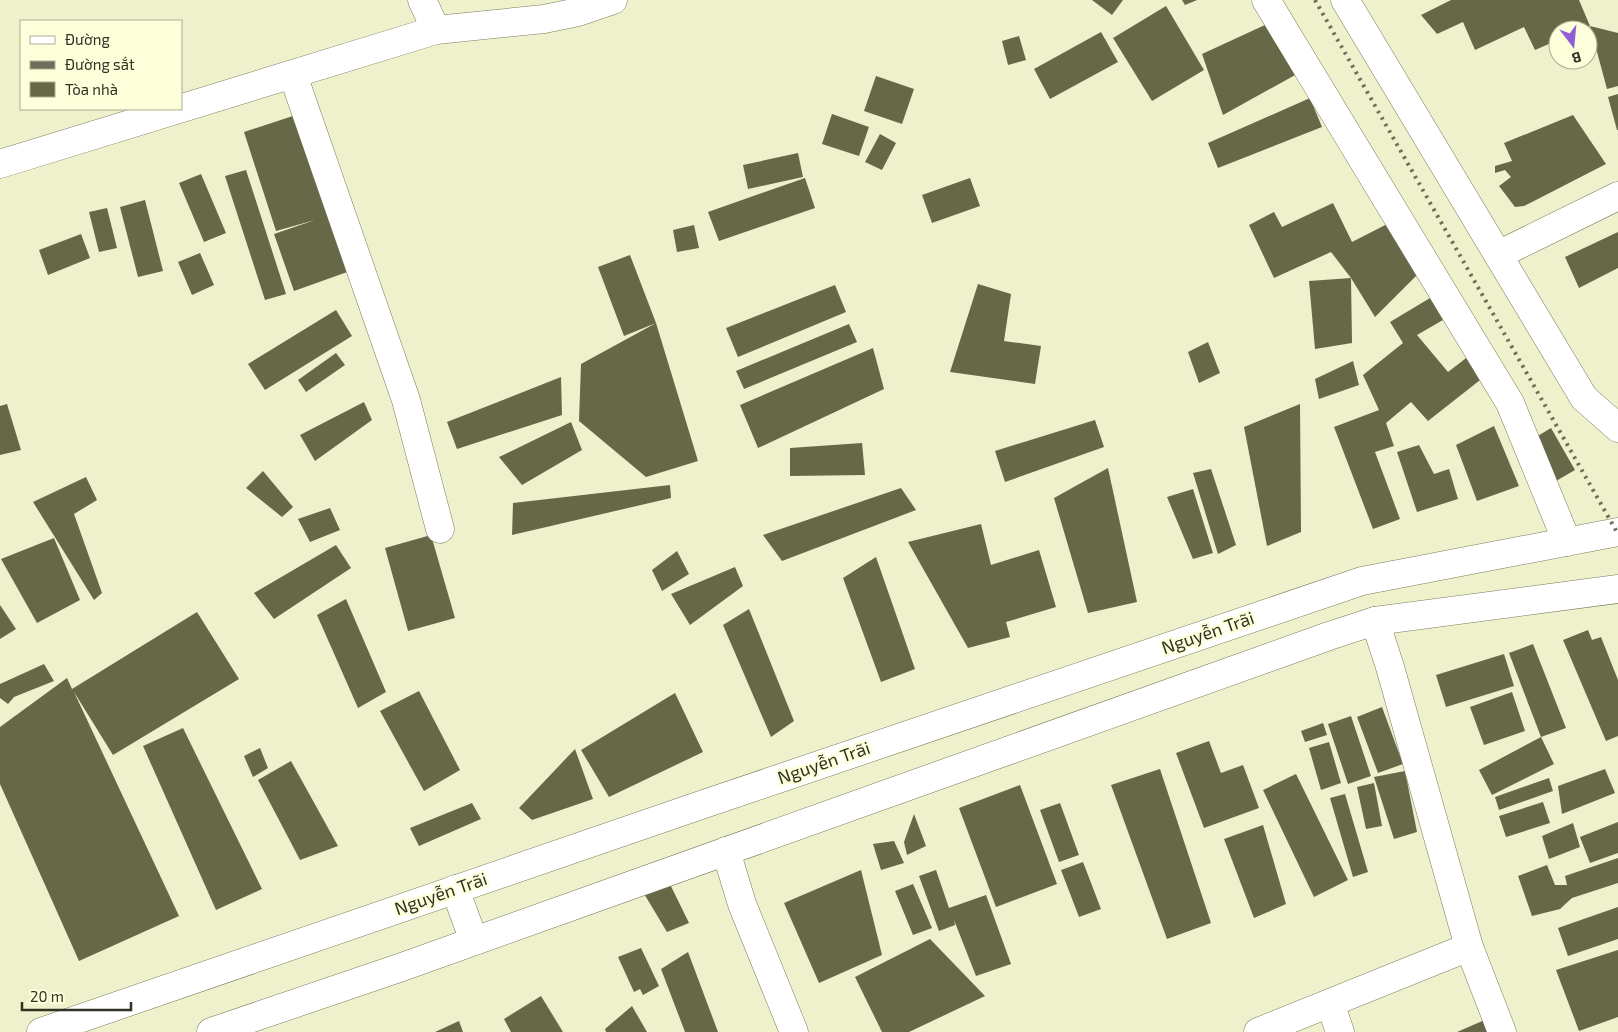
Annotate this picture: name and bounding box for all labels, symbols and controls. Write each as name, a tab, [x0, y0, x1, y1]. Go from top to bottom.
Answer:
legend	[20, 20, 182, 110]
north arrow	[1548, 20, 1598, 70]
text: Đường	[65, 30, 110, 48]
text: B	[1570, 49, 1583, 67]
text: Đường sắt	[65, 55, 135, 73]
text: Tòa nhà	[65, 80, 118, 98]
street label: Nguyễn Trãi	[1158, 606, 1257, 658]
street label: Nguyễn Trãi	[774, 736, 873, 788]
street label: Nguyễn Trãi	[391, 867, 490, 919]
scale bar	[22, 980, 131, 1012]
text: 20 m	[30, 987, 64, 1005]

